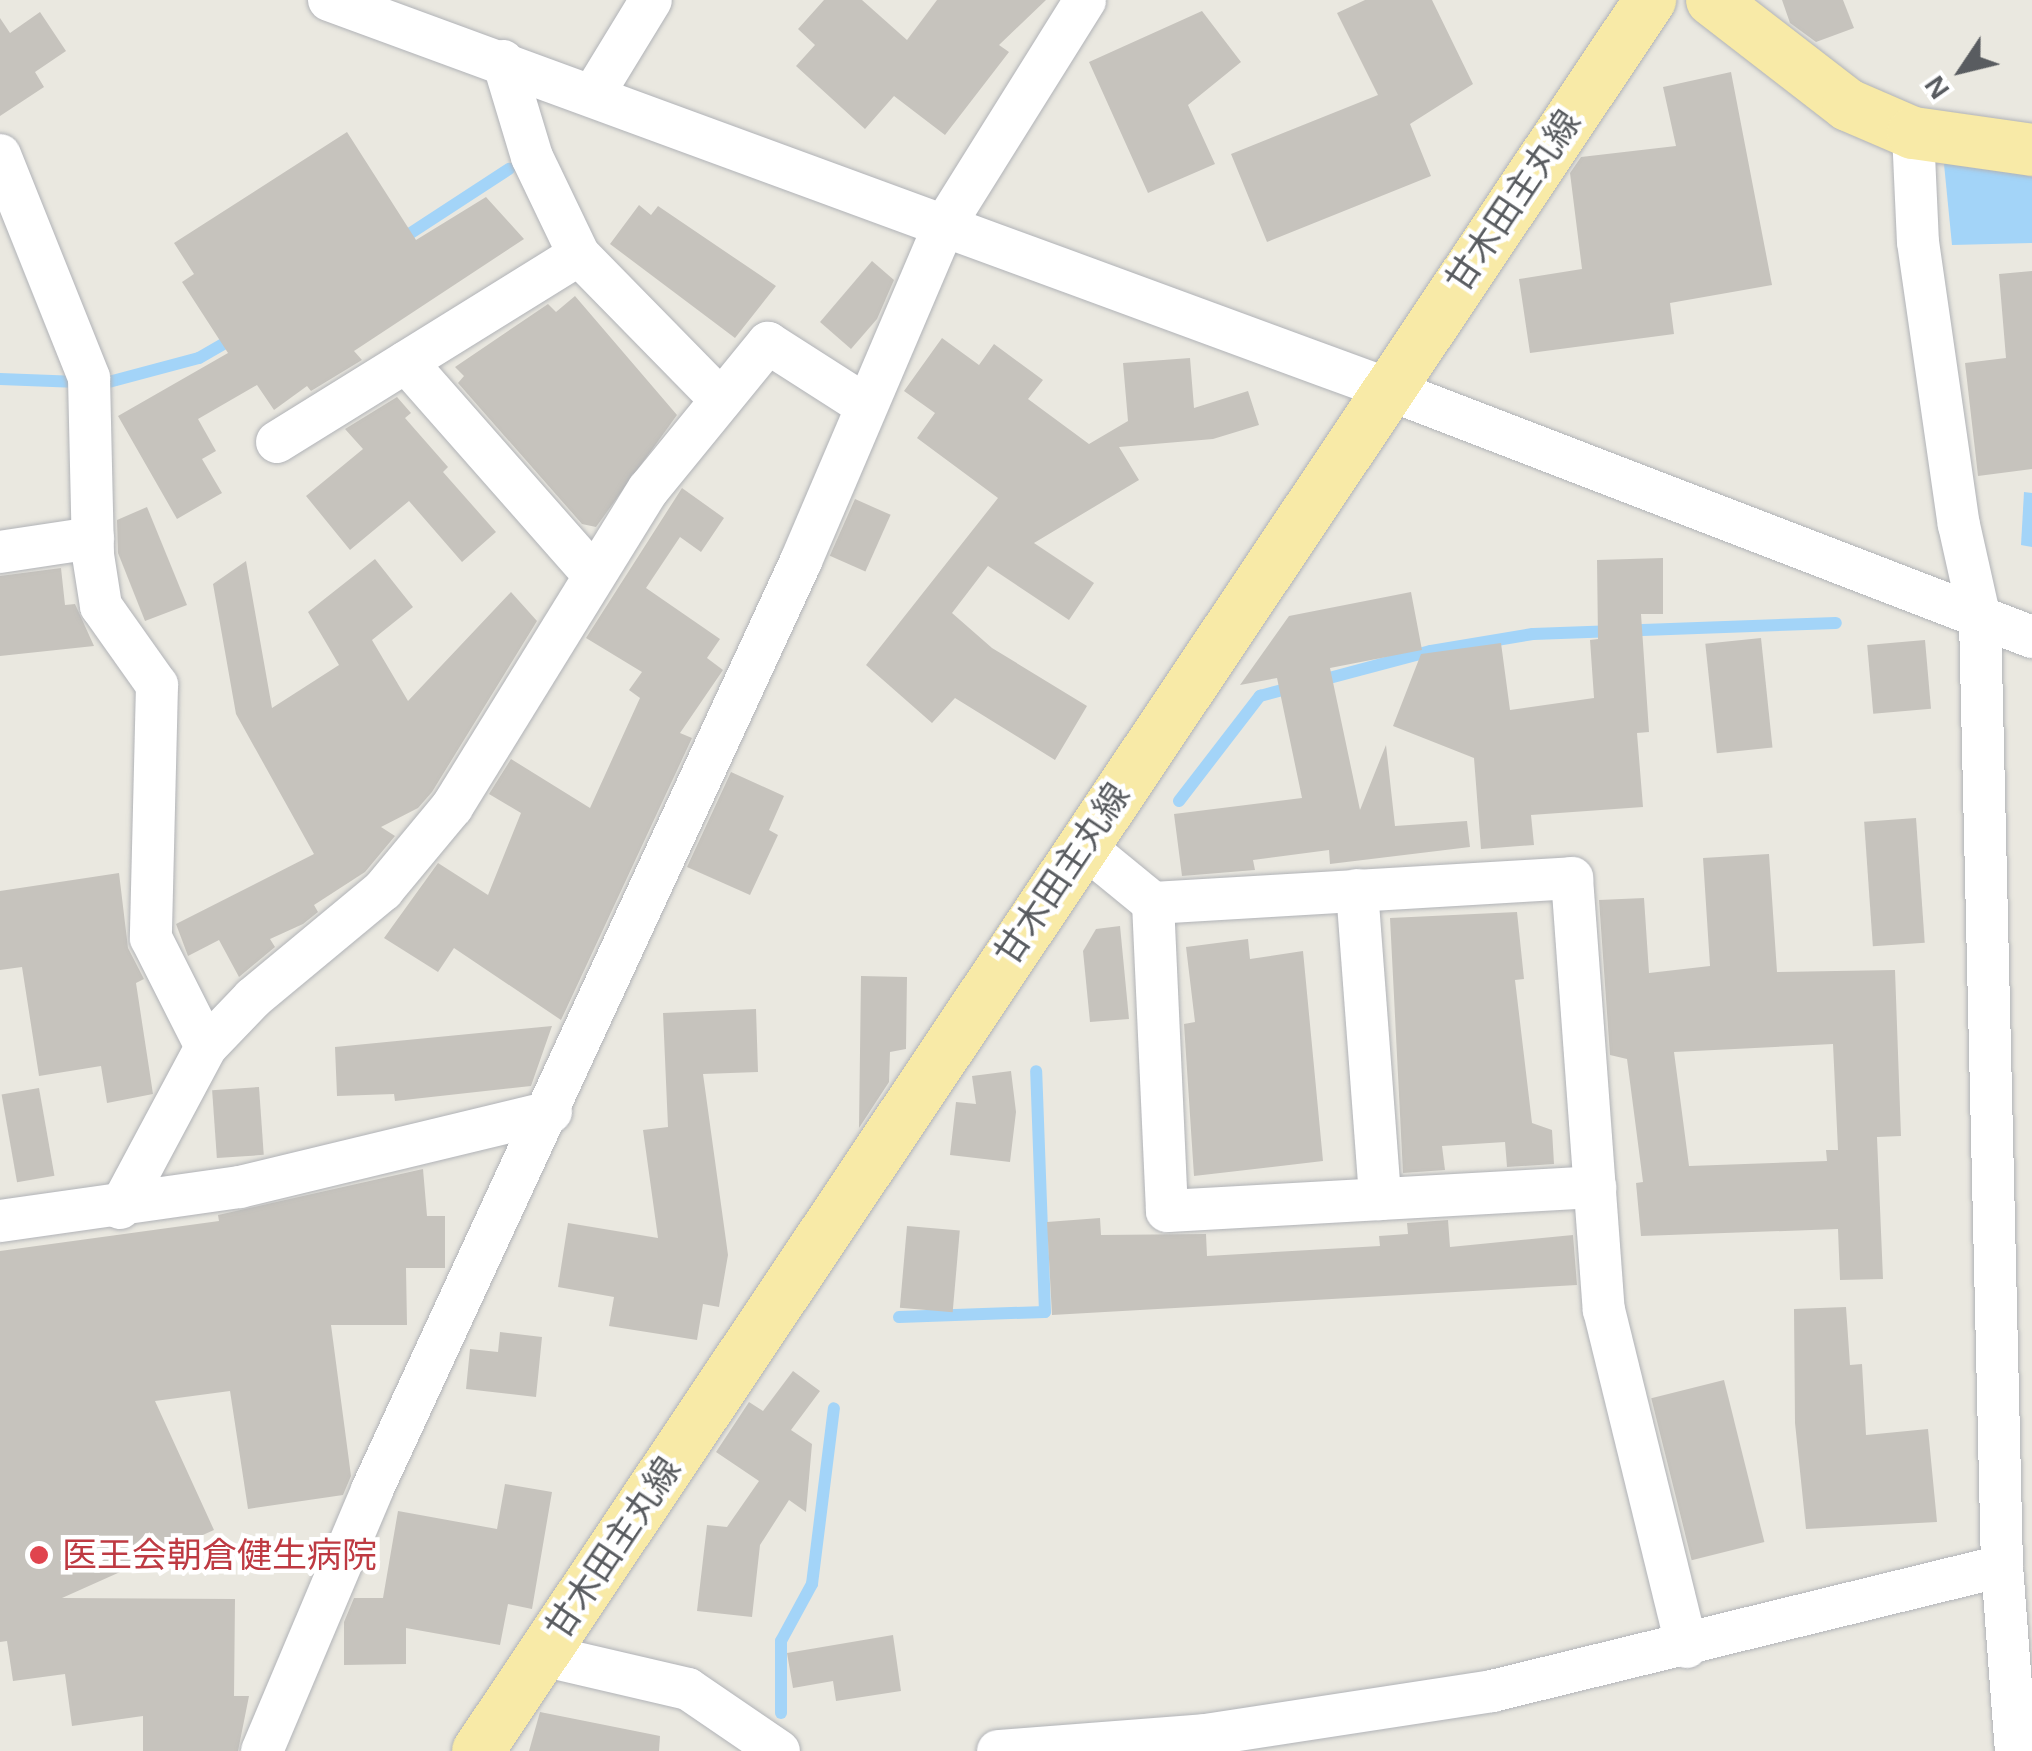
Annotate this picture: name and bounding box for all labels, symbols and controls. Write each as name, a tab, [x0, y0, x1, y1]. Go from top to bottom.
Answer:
north arrow	[1912, 20, 2012, 120]
text: N	[1919, 70, 1956, 105]
street label: 甘木田主丸線	[1437, 102, 1589, 300]
street label: 甘木田主丸線	[986, 775, 1138, 973]
street label: 甘木田主丸線	[537, 1449, 689, 1647]
place label: 医王会朝倉健生病院	[62, 1534, 377, 1576]
marker: 医王会朝倉健生病院	[26, 1542, 52, 1568]

